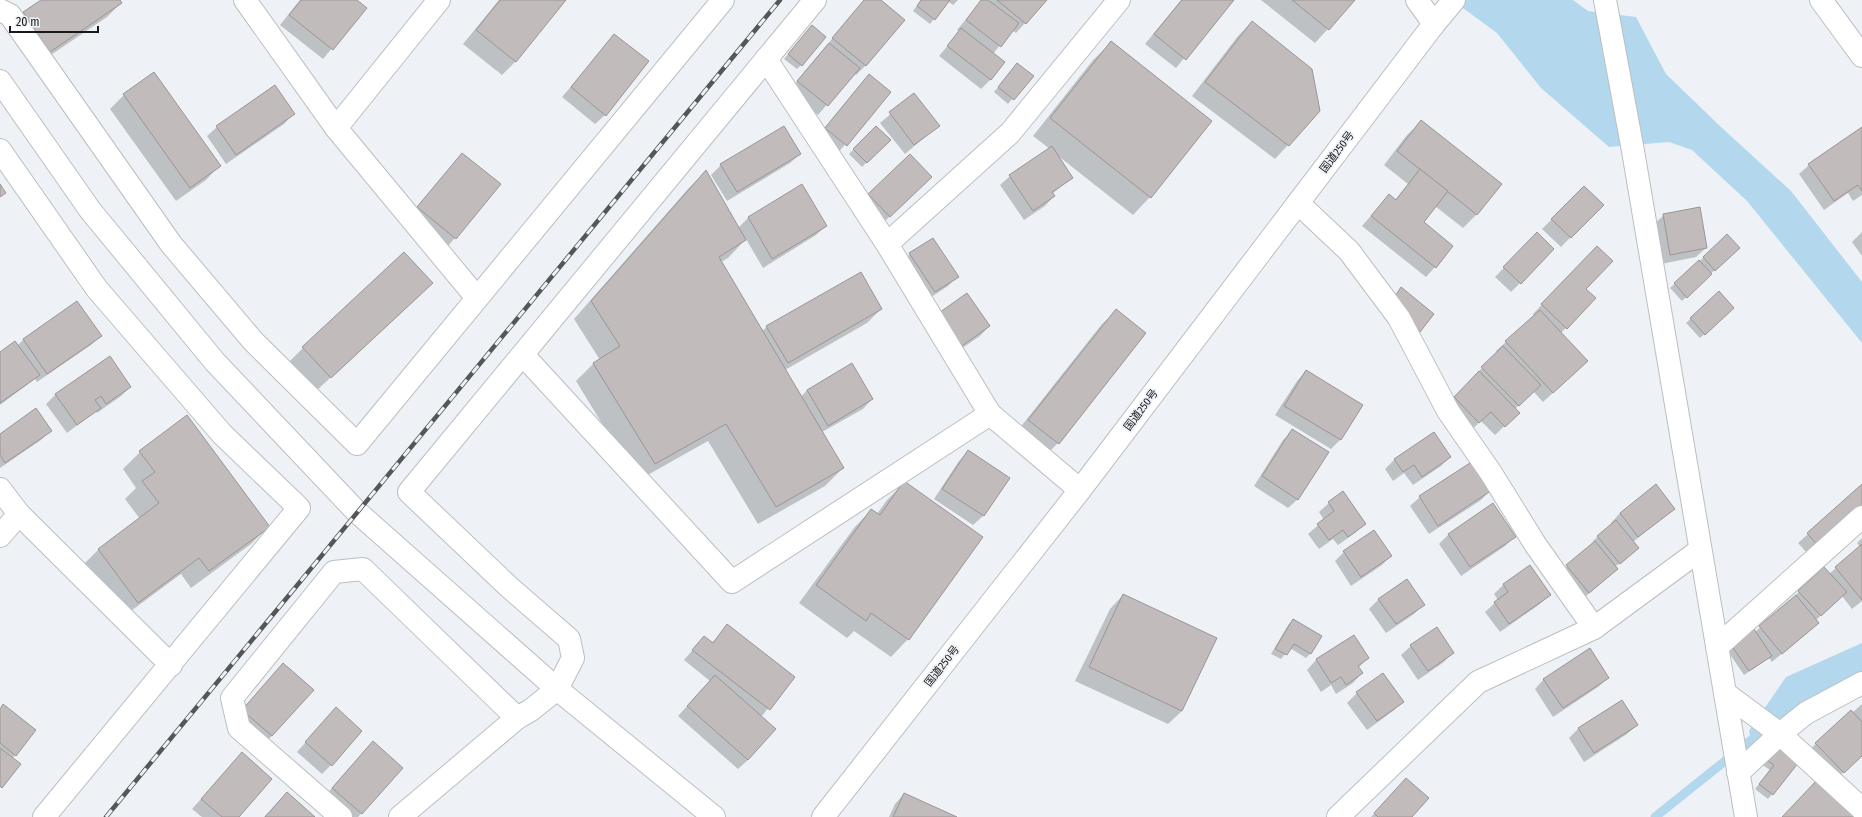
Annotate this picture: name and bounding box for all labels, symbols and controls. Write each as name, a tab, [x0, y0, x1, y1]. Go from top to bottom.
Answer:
scale bar	[10, 8, 98, 34]
text: 20 m	[16, 15, 40, 29]
street label: 国道250号	[1317, 129, 1357, 175]
street label: 国道250号	[1121, 387, 1161, 433]
street label: 国道250号	[922, 643, 962, 689]

